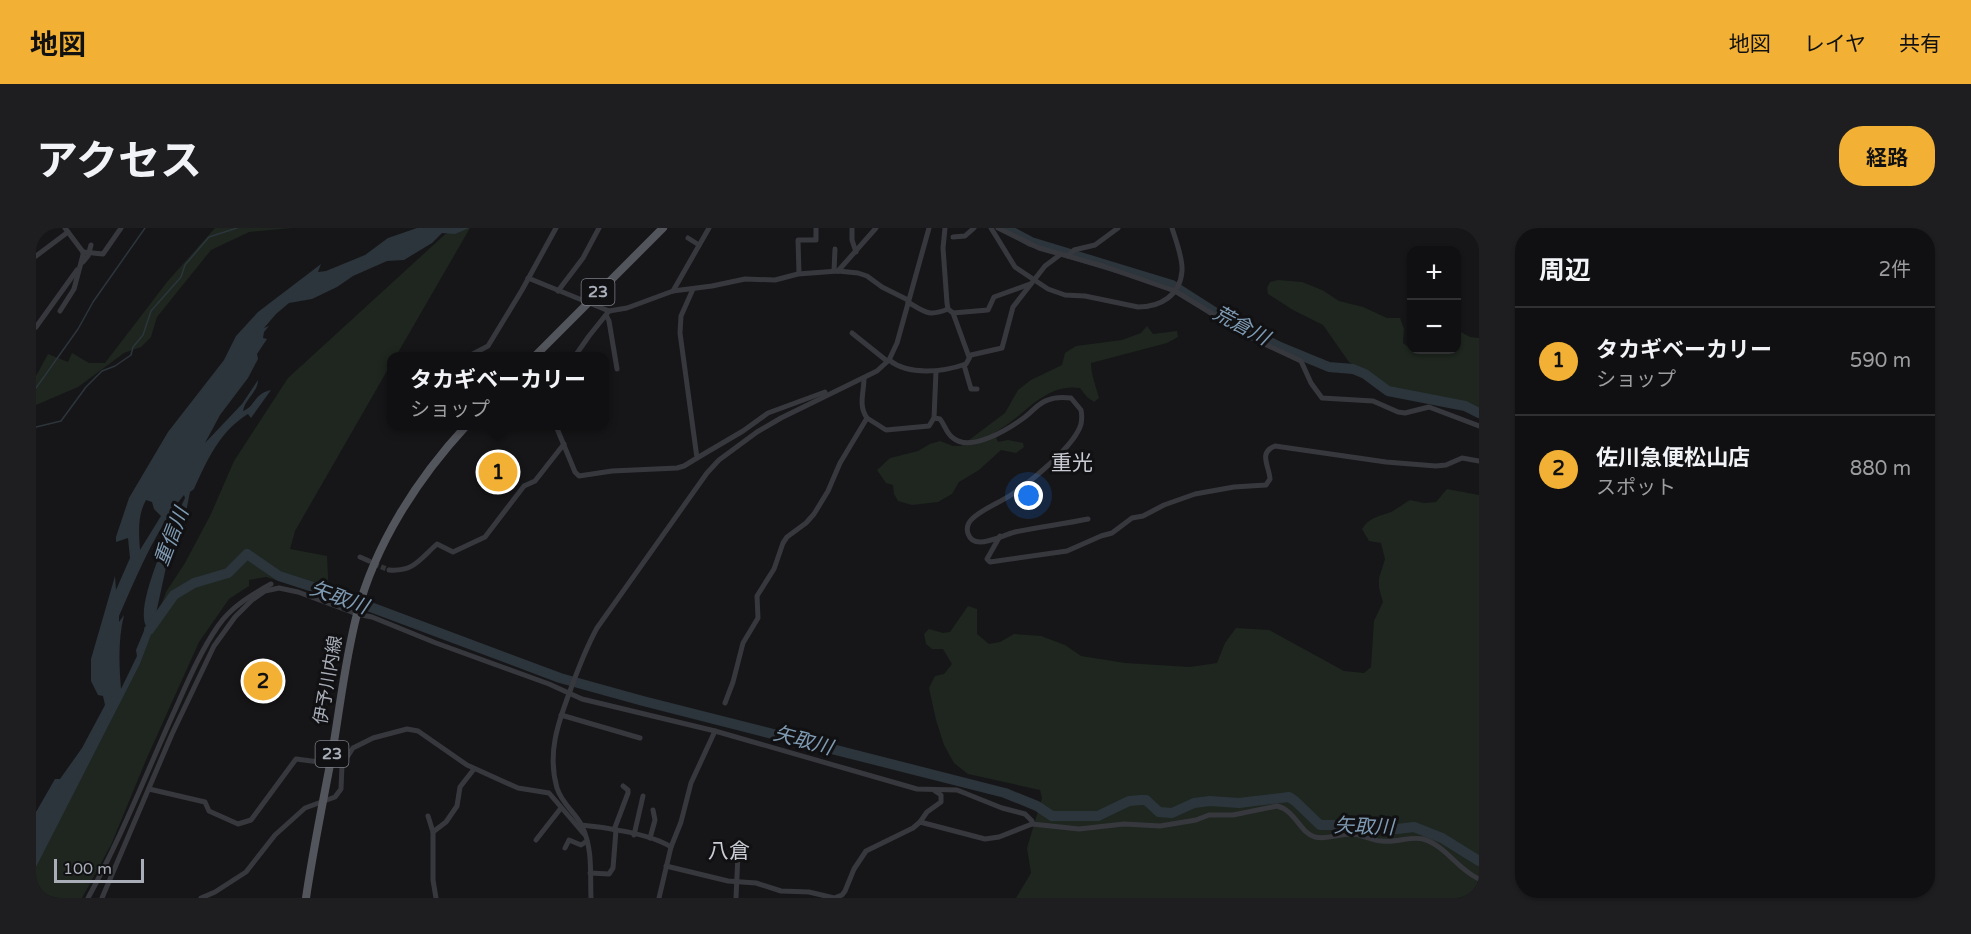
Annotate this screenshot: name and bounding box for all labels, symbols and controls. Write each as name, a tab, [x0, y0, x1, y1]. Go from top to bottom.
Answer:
text: 地図	[30, 28, 86, 62]
text: 地図	[1729, 32, 1771, 57]
text: レイヤ	[1804, 32, 1866, 57]
text: 共有	[1899, 32, 1941, 57]
button: 経路	[1839, 126, 1935, 186]
text: アクセス	[36, 136, 202, 187]
map controls	[1407, 246, 1461, 354]
button: +	[1407, 246, 1461, 300]
text: 周辺	[1539, 255, 1591, 286]
text: 2件	[1878, 258, 1911, 282]
road number: 23	[582, 279, 614, 305]
button: −	[1407, 300, 1461, 354]
water label: 荒倉川	[1209, 301, 1275, 352]
text: タカギベーカリー	[1596, 337, 1772, 363]
text: 1	[1552, 349, 1565, 373]
text: 590 m	[1850, 349, 1911, 373]
popup	[387, 352, 609, 430]
text: タカギベーカリー	[410, 367, 586, 393]
text: ショップ	[1596, 368, 1676, 392]
text: ショップ	[410, 398, 490, 422]
text: 佐川急便松山店	[1596, 445, 1750, 471]
pin: 1	[478, 450, 518, 494]
district label: 重光	[1051, 451, 1093, 476]
text: 2	[1552, 457, 1565, 481]
text: 880 m	[1850, 457, 1911, 481]
text: スポット	[1596, 476, 1676, 500]
your location	[1014, 481, 1043, 510]
water label: 重信川	[150, 503, 195, 569]
water label: 矢取川	[307, 576, 373, 620]
street label: 伊予川内線	[309, 634, 347, 726]
pin: 2	[244, 658, 282, 704]
water label: 矢取川	[771, 722, 837, 761]
road number: 23	[316, 741, 348, 767]
water label: 矢取川	[1334, 814, 1396, 840]
district label: 八倉	[708, 839, 750, 864]
scale bar	[54, 856, 144, 884]
text: 100 m	[63, 859, 112, 879]

